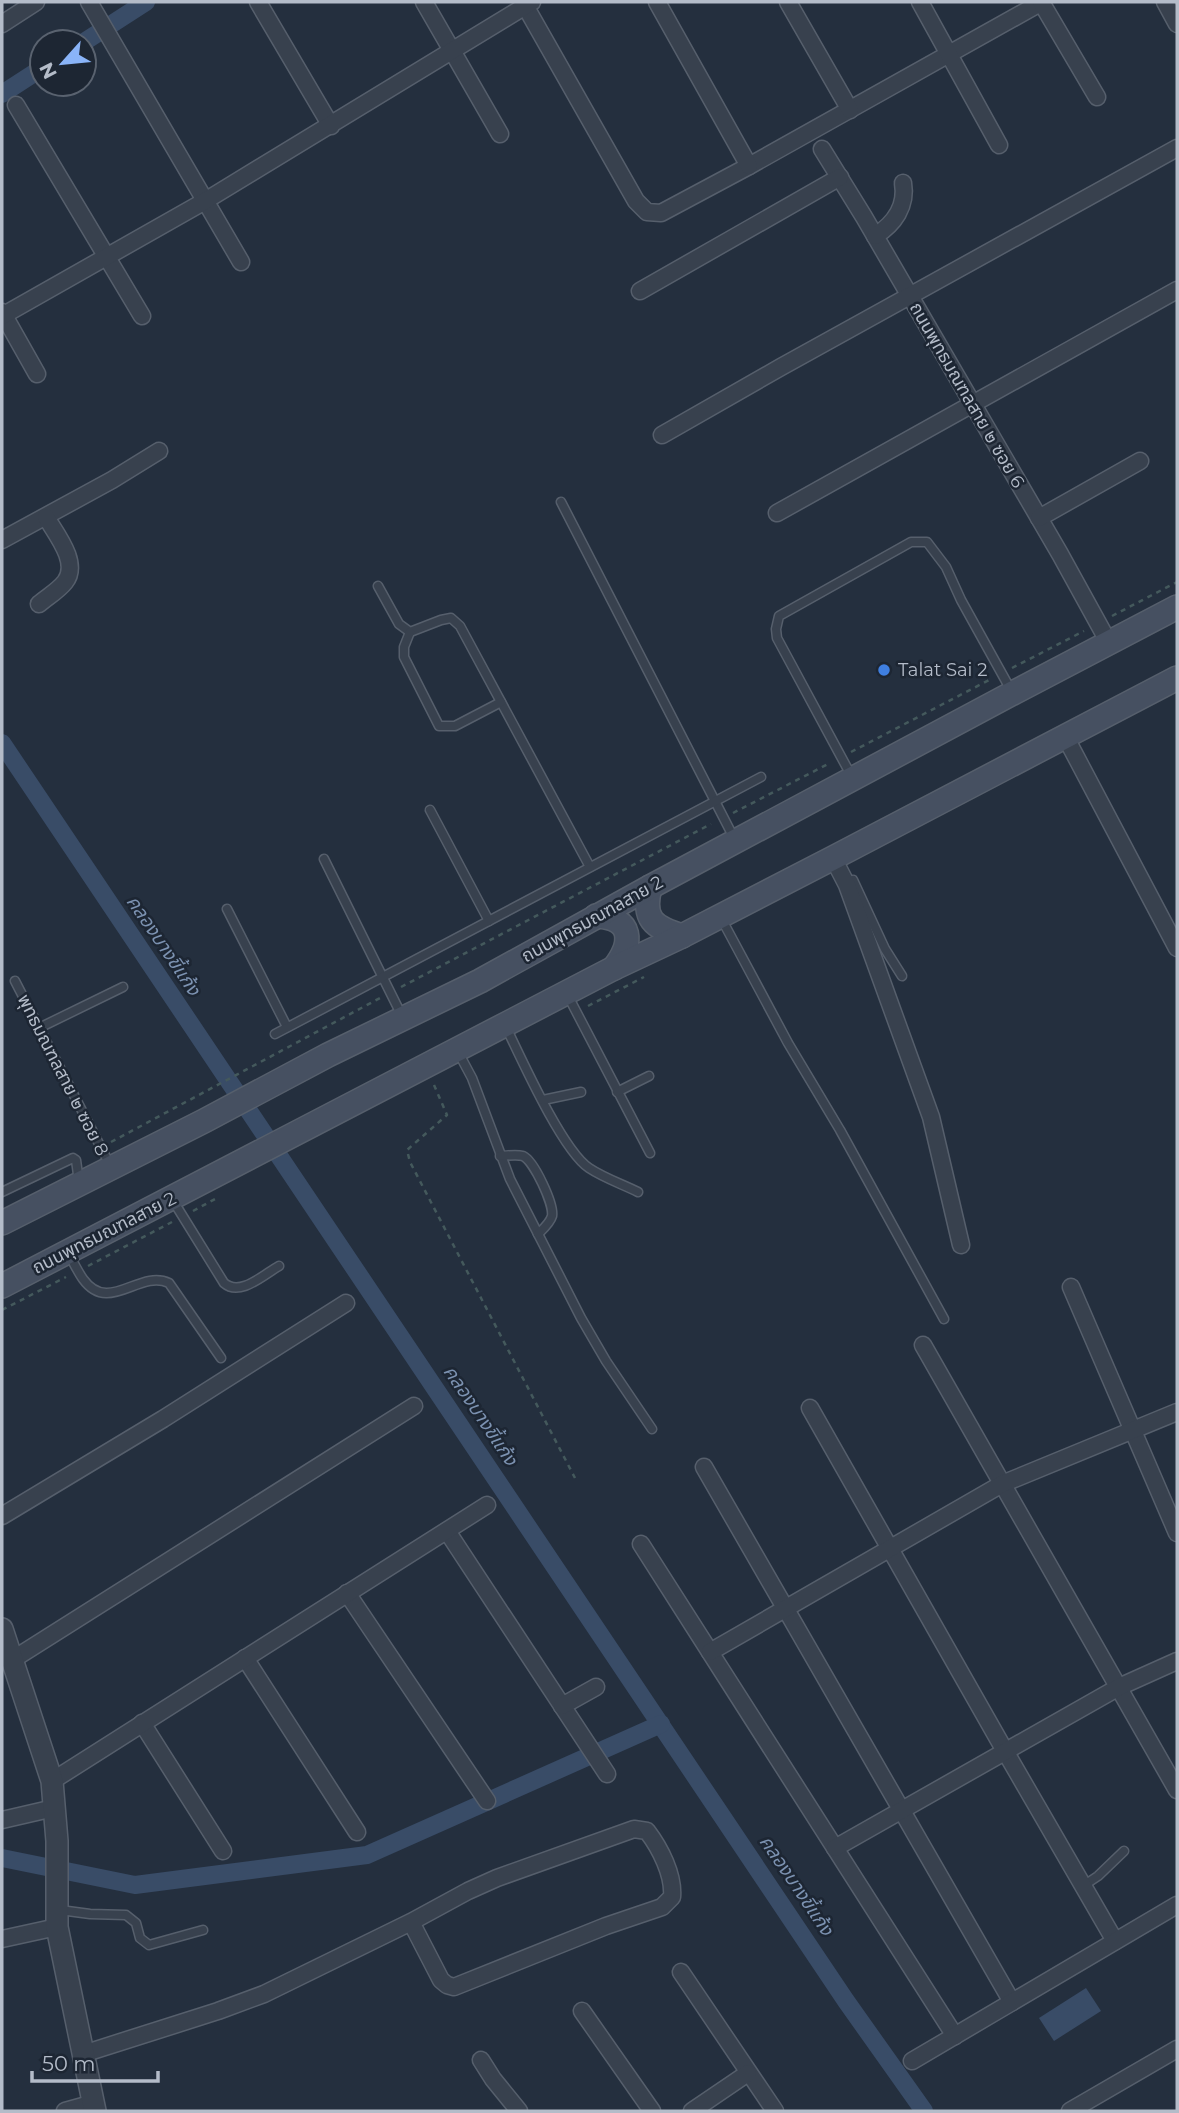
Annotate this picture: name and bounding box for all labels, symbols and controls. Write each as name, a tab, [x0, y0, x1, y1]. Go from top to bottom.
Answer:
north arrow	[28, 28, 98, 98]
text: N	[35, 58, 62, 83]
street label: ถนนพุทธมณฑลสาย ๒ ซอย 6	[905, 298, 1029, 492]
place label: Talat Sai 2	[898, 659, 987, 681]
marker: Talat Sai 2	[876, 662, 892, 678]
street label: ถนนพุทธมณฑลสาย 2	[517, 871, 667, 967]
water label: คลองบางขี้แก้ง	[122, 890, 208, 1000]
street label: พุทธมณฑลสาย ๒ ซอย 8	[13, 991, 113, 1159]
street label: ถนนพุทธมณฑลสาย 2	[28, 1187, 180, 1279]
water label: คลองบางขี้แก้ง	[439, 1360, 525, 1470]
water label: คลองบางขี้แก้ง	[755, 1830, 841, 1940]
scale bar	[32, 2039, 158, 2084]
text: 50 m	[42, 2051, 96, 2076]

